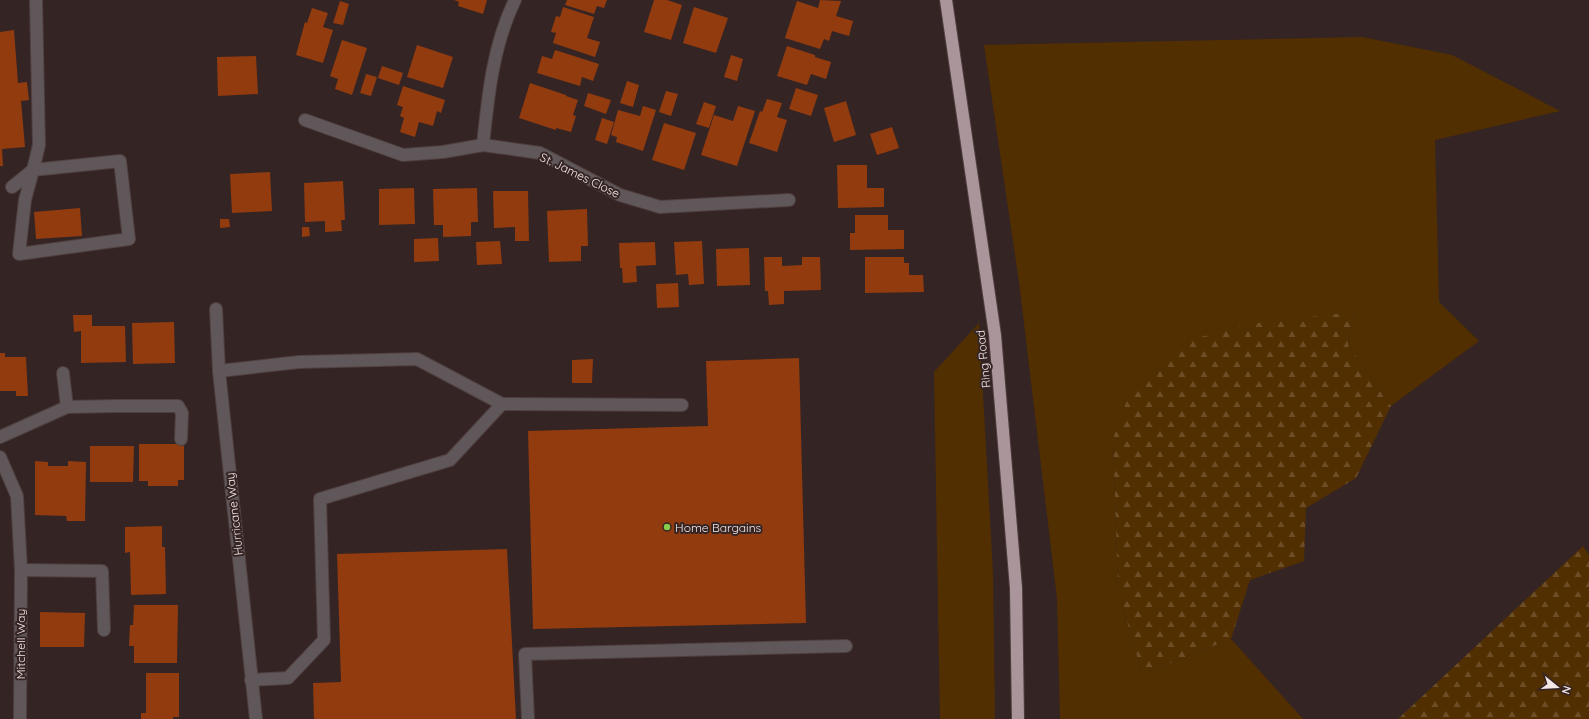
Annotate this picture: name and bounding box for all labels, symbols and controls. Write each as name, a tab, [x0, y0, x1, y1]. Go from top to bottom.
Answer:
street label: St. James Close	[538, 149, 623, 201]
street label: Ring Road	[973, 329, 993, 389]
street label: Hurricane Way	[222, 472, 246, 556]
place label: Home Bargains	[675, 520, 762, 535]
marker: Home Bargains	[662, 522, 672, 532]
street label: Mitchell Way	[13, 609, 28, 679]
north arrow	[1537, 667, 1577, 707]
text: N	[1559, 684, 1574, 696]

